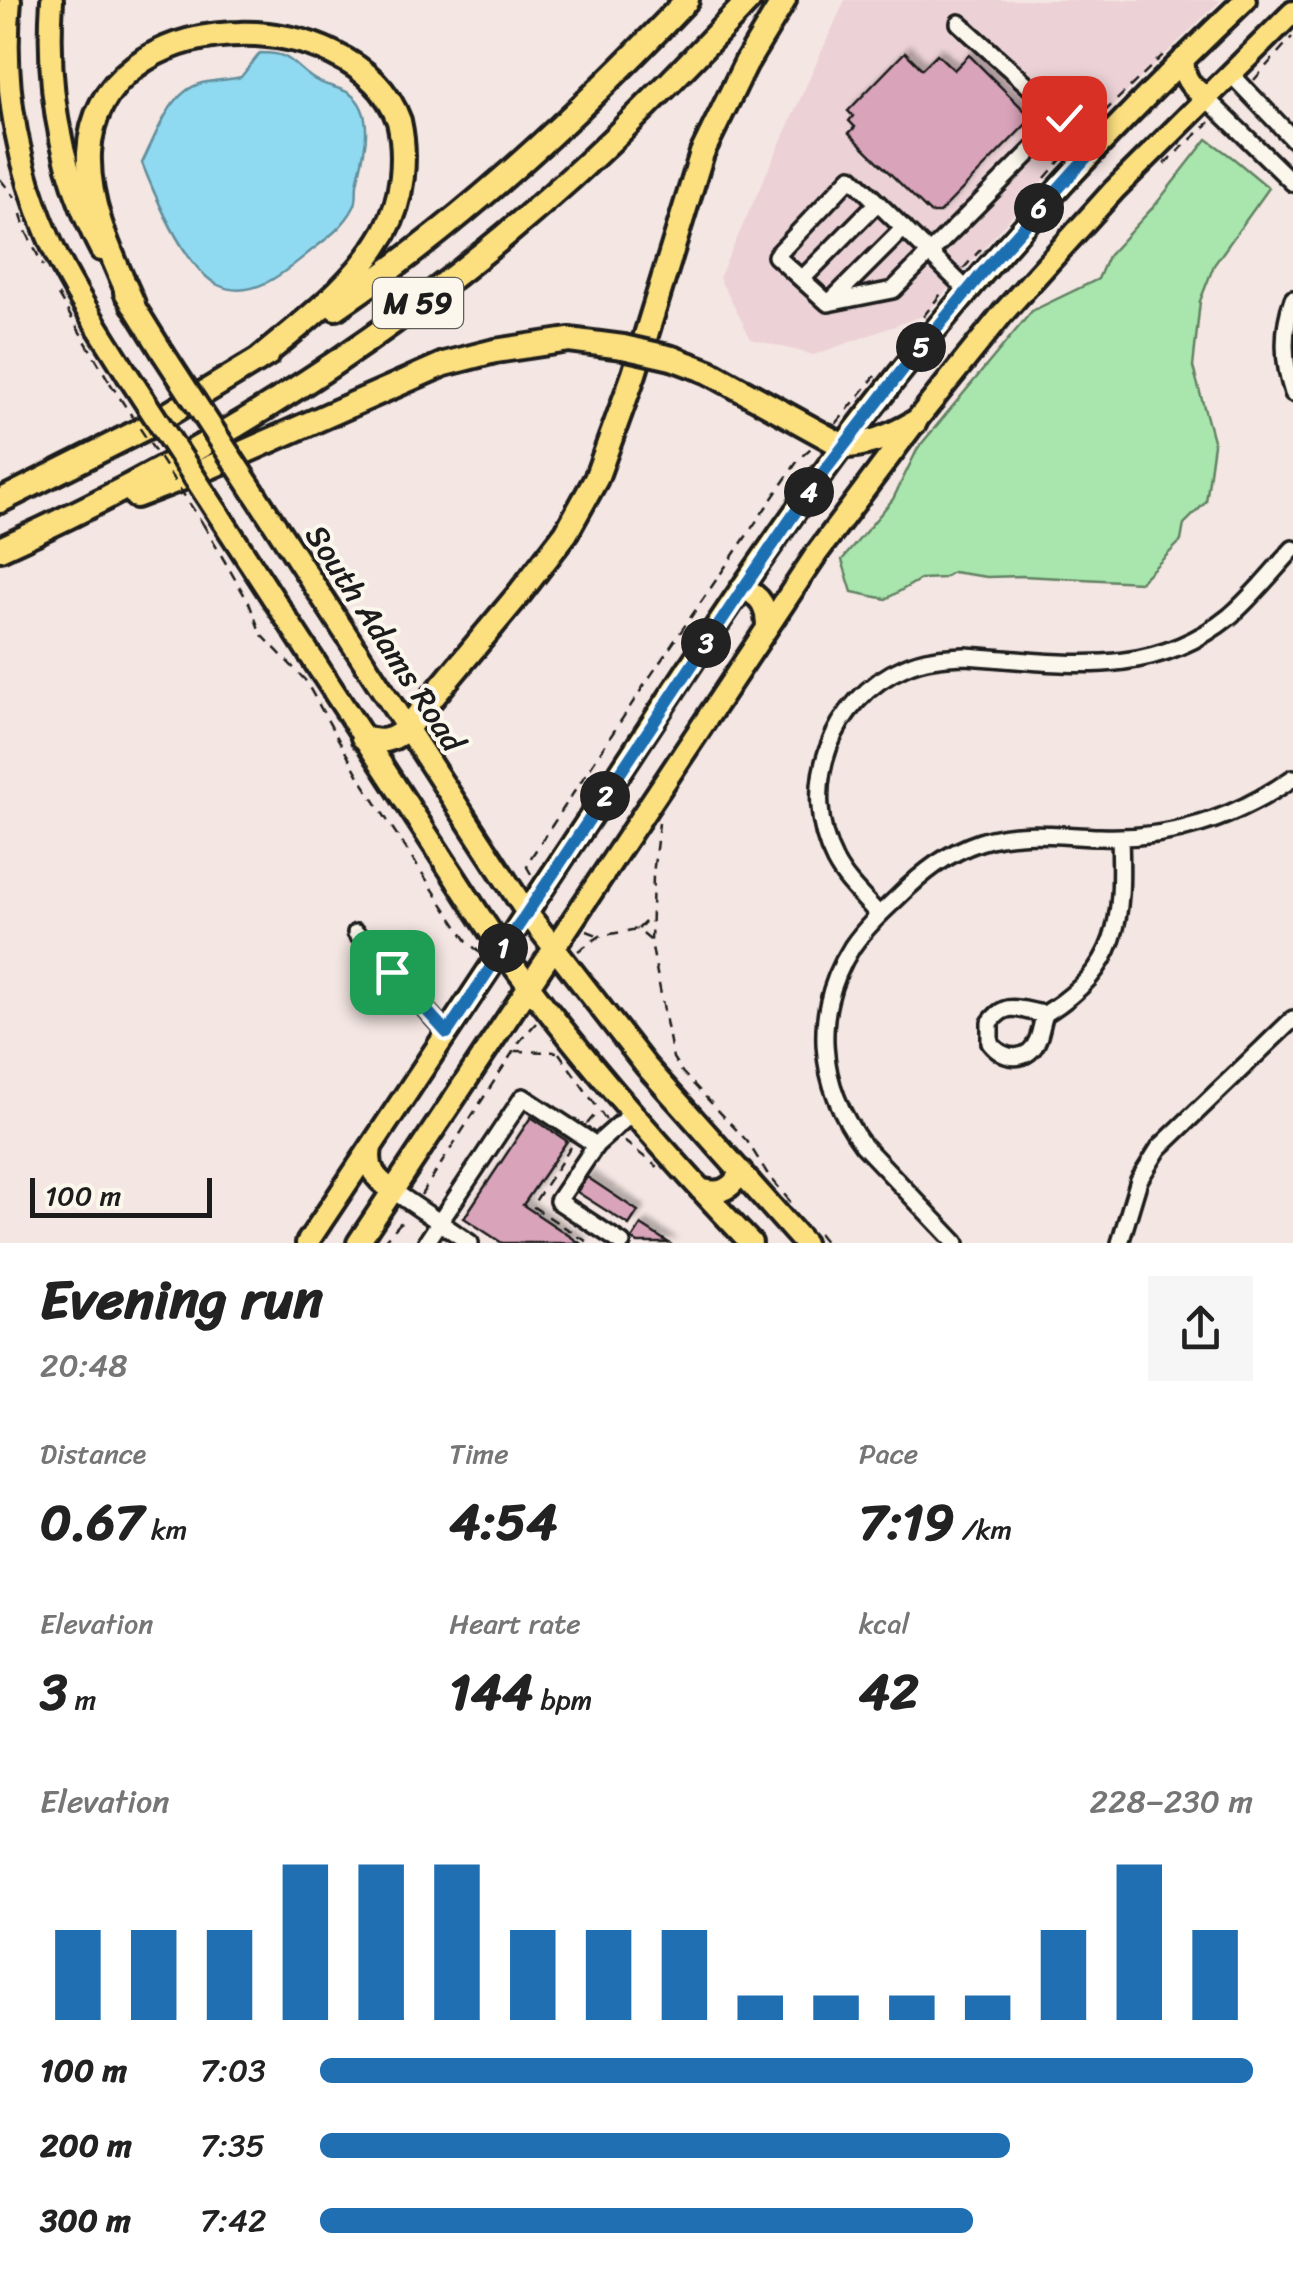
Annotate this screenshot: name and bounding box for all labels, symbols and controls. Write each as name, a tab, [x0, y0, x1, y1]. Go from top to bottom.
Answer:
pin	[1022, 76, 1107, 161]
icon: check	[1037, 91, 1092, 146]
pin: 6	[1014, 183, 1064, 233]
text: 6	[1031, 183, 1047, 232]
road number: M 59	[373, 278, 463, 328]
pin: 5	[896, 322, 946, 372]
text: 5	[912, 322, 930, 371]
pin: 4	[784, 467, 834, 517]
text: 4	[800, 467, 818, 516]
street label: South Adams Road	[289, 513, 481, 766]
pin: 3	[681, 618, 731, 668]
text: 3	[698, 618, 714, 667]
pin: 2	[580, 771, 630, 821]
text: 2	[597, 771, 613, 820]
pin: 1	[478, 923, 528, 973]
text: 1	[497, 923, 509, 972]
pin	[350, 930, 435, 1015]
icon: arrive	[365, 945, 420, 1000]
text: 100 m	[45, 1171, 121, 1220]
scale bar	[30, 1173, 212, 1218]
text: Evening run	[40, 1251, 323, 1348]
button: share	[1148, 1276, 1253, 1381]
text: 20:48	[40, 1337, 128, 1394]
text: Distance	[40, 1429, 146, 1478]
text: Time	[449, 1429, 509, 1478]
text: Pace	[859, 1429, 918, 1478]
text: 0.67	[40, 1478, 144, 1567]
text: 4:54	[449, 1478, 557, 1567]
text: 7:19	[859, 1478, 954, 1567]
text: km	[144, 1505, 187, 1554]
text: /km	[954, 1505, 1012, 1554]
text: Elevation	[40, 1599, 153, 1648]
text: Heart rate	[449, 1599, 581, 1648]
text: kcal	[859, 1599, 910, 1648]
text: 3	[40, 1648, 67, 1737]
text: 144	[449, 1648, 533, 1737]
text: 42	[859, 1648, 919, 1737]
text: m	[67, 1675, 96, 1724]
text: bpm	[533, 1675, 592, 1724]
text: Elevation	[40, 1773, 170, 1830]
text: 228–230 m	[1089, 1773, 1253, 1830]
text: 100 m	[40, 2042, 127, 2099]
text: 7:03	[200, 2042, 266, 2099]
text: 200 m	[40, 2117, 132, 2174]
text: 7:35	[200, 2117, 265, 2174]
text: 300 m	[40, 2192, 131, 2249]
text: 7:42	[200, 2192, 266, 2249]

